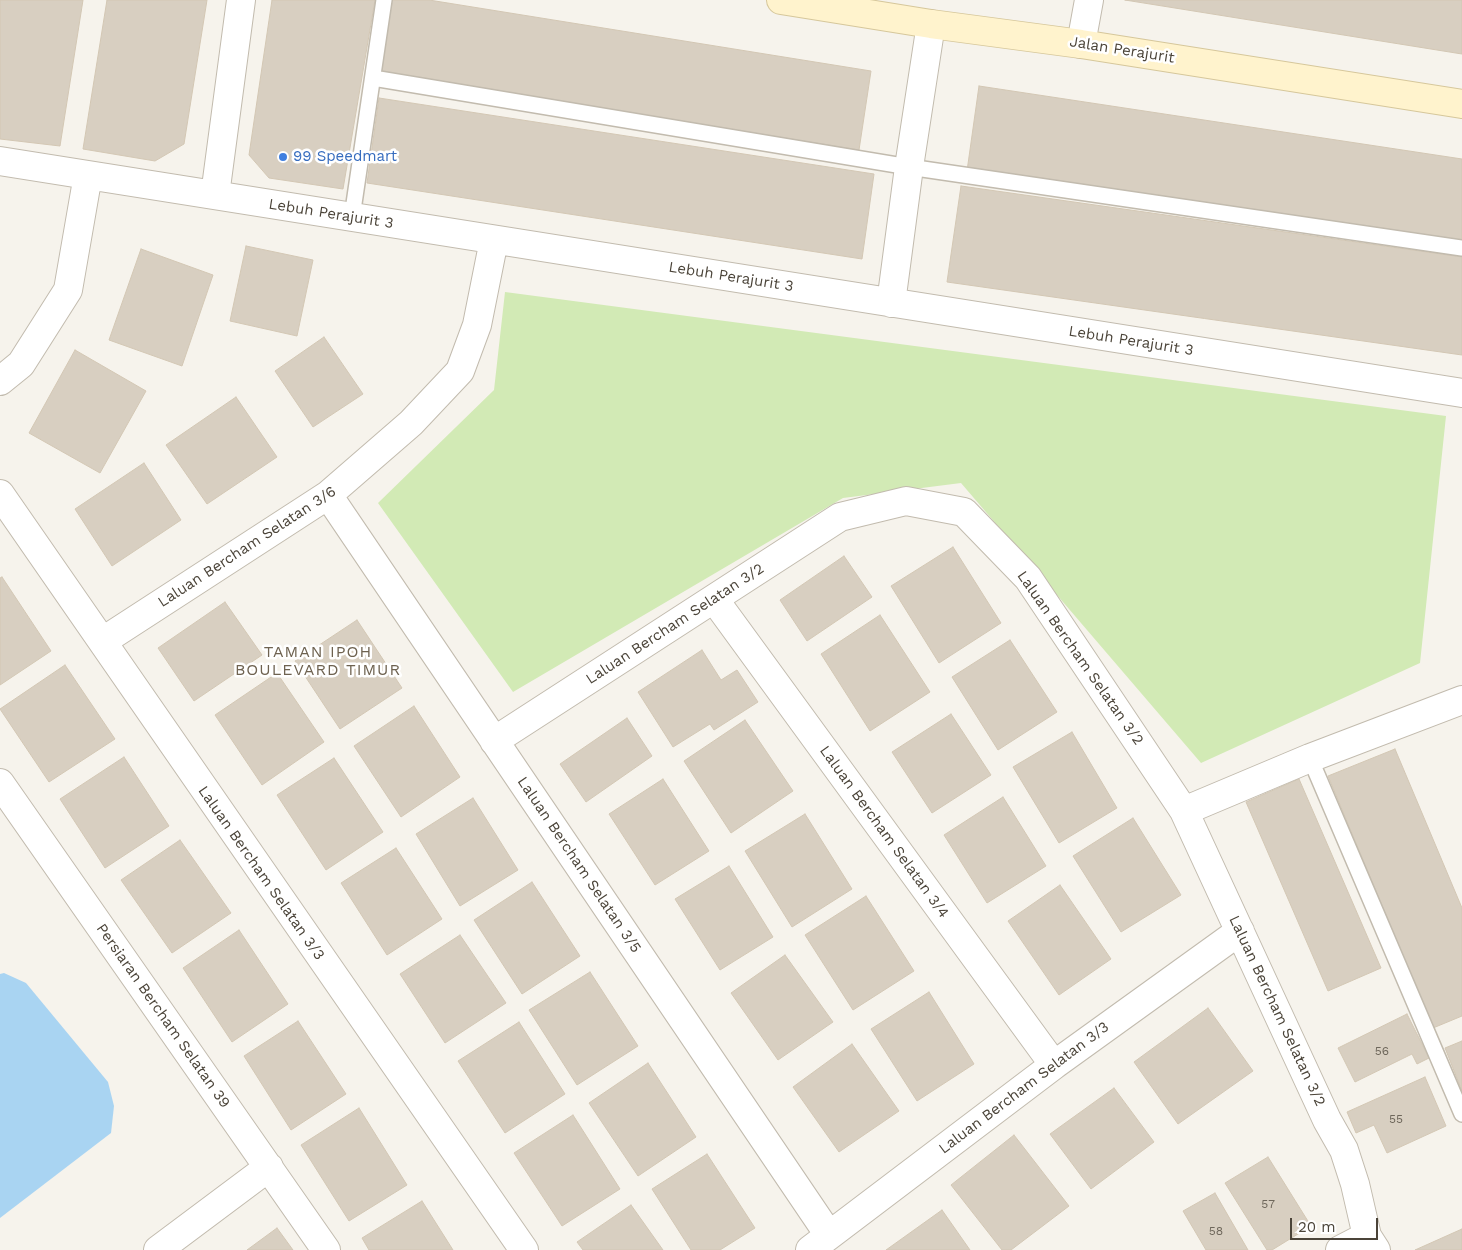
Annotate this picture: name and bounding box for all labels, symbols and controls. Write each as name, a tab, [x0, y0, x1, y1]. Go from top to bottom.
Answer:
street label: Jalan Perajurit	[1068, 33, 1176, 67]
place label: 99 Speedmart	[293, 148, 397, 166]
marker: 99 Speedmart	[277, 151, 289, 163]
street label: Lebuh Perajurit 3	[267, 195, 395, 233]
street label: Lebuh Perajurit 3	[667, 258, 795, 296]
street label: Lebuh Perajurit 3	[1067, 322, 1195, 360]
street label: Laluan Bercham Selatan 3/6	[155, 483, 339, 611]
street label: Laluan Bercham Selatan 3/2	[583, 560, 767, 688]
street label: Laluan Bercham Selatan 3/2	[1013, 567, 1147, 749]
district label: TAMAN IPOH BOULEVARD TIMUR	[233, 642, 403, 680]
street label: Laluan Bercham Selatan 3/4	[816, 742, 952, 922]
street label: Laluan Bercham Selatan 3/5	[513, 774, 645, 956]
street label: Laluan Bercham Selatan 3/3	[194, 782, 328, 964]
street label: Laluan Bercham Selatan 3/2	[1225, 913, 1329, 1109]
street label: Persiaran Bercham Selatan 39	[92, 920, 234, 1112]
street label: Laluan Bercham Selatan 3/3	[935, 1018, 1113, 1158]
house number: 56	[1375, 1044, 1389, 1058]
house number: 55	[1389, 1112, 1403, 1126]
house number: 57	[1261, 1197, 1275, 1211]
scale bar	[1292, 1208, 1380, 1240]
text: 20 m	[1298, 1218, 1336, 1236]
house number: 58	[1209, 1224, 1223, 1238]

